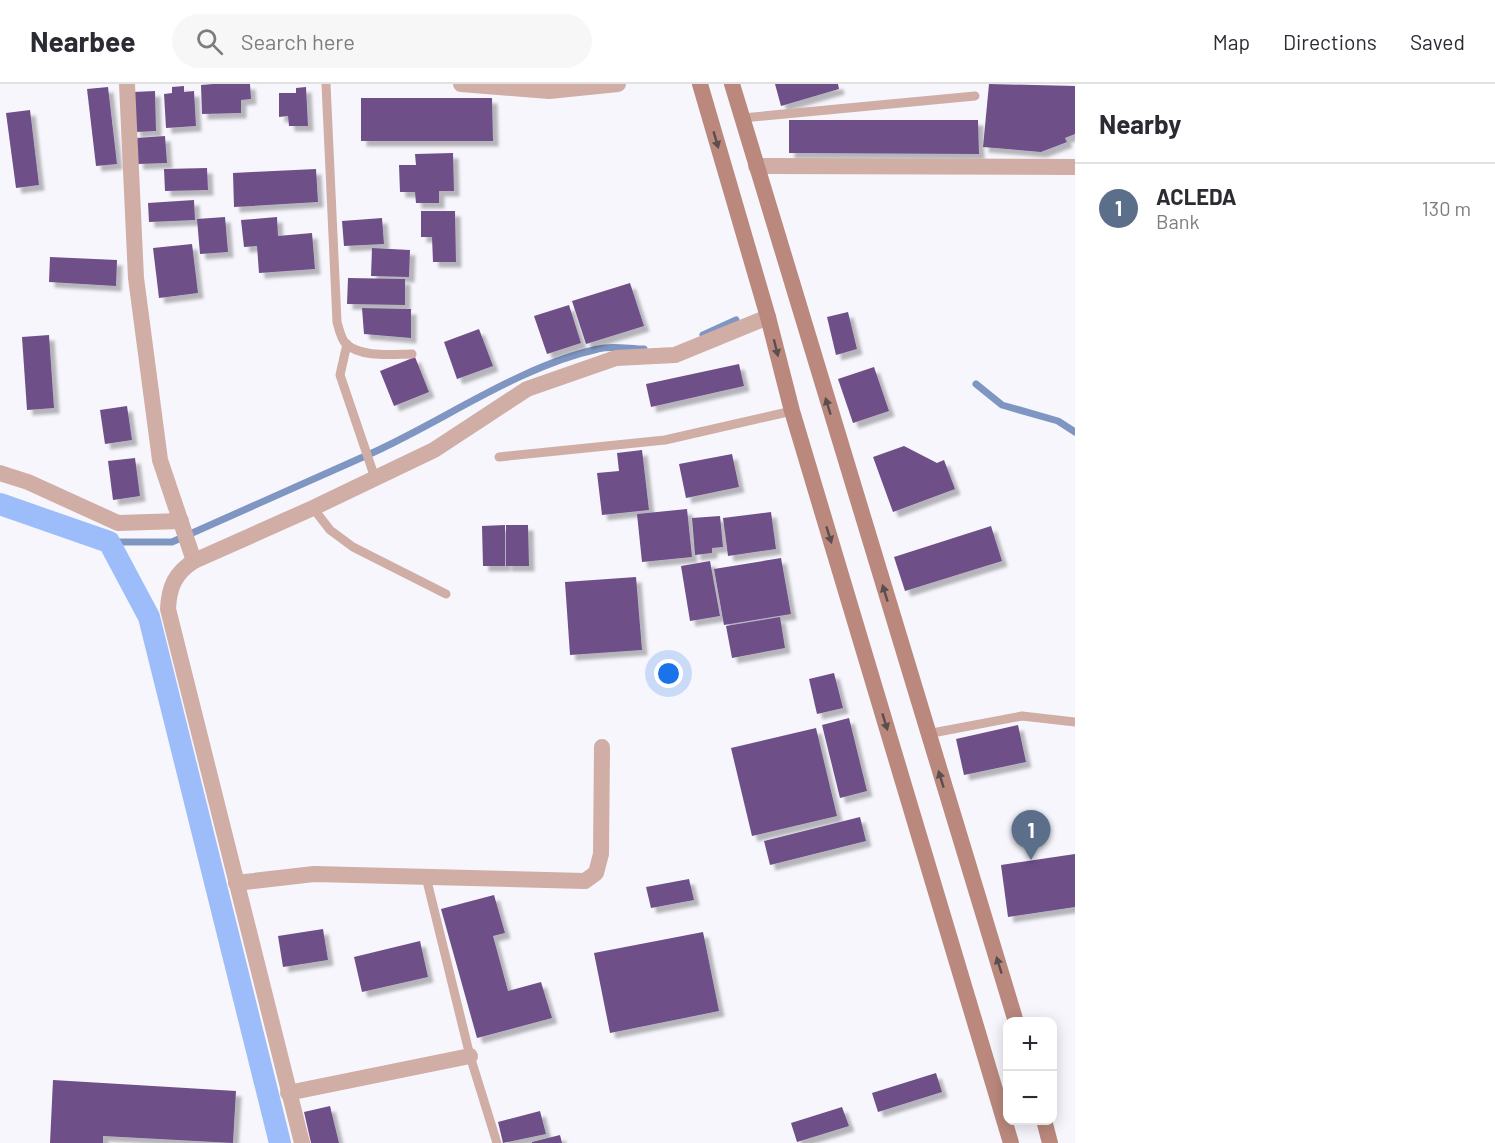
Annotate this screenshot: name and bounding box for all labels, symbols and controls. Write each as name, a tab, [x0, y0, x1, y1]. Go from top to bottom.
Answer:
search box	[172, 14, 592, 68]
text: Nearbee	[30, 24, 136, 58]
icon: search	[193, 25, 226, 58]
text: Search here	[241, 28, 355, 54]
text: Map	[1213, 29, 1250, 54]
text: Directions	[1283, 29, 1377, 54]
text: Saved	[1410, 29, 1465, 54]
text: Nearby	[1099, 108, 1181, 139]
one-way arrow	[712, 131, 721, 149]
text: ACLEDA	[1156, 183, 1237, 209]
text: 1	[1115, 196, 1122, 220]
text: 130 m	[1422, 196, 1471, 220]
text: Bank	[1156, 209, 1199, 233]
one-way arrow	[771, 339, 781, 357]
one-way arrow	[823, 397, 832, 415]
one-way arrow	[825, 526, 834, 544]
one-way arrow	[880, 584, 889, 602]
your location	[654, 659, 683, 688]
one-way arrow	[881, 713, 890, 731]
one-way arrow	[936, 770, 945, 788]
pin: 1	[1012, 810, 1050, 860]
one-way arrow	[994, 956, 1003, 974]
map controls	[1003, 1017, 1057, 1125]
button: +	[1003, 1017, 1057, 1071]
button: −	[1003, 1071, 1057, 1125]

